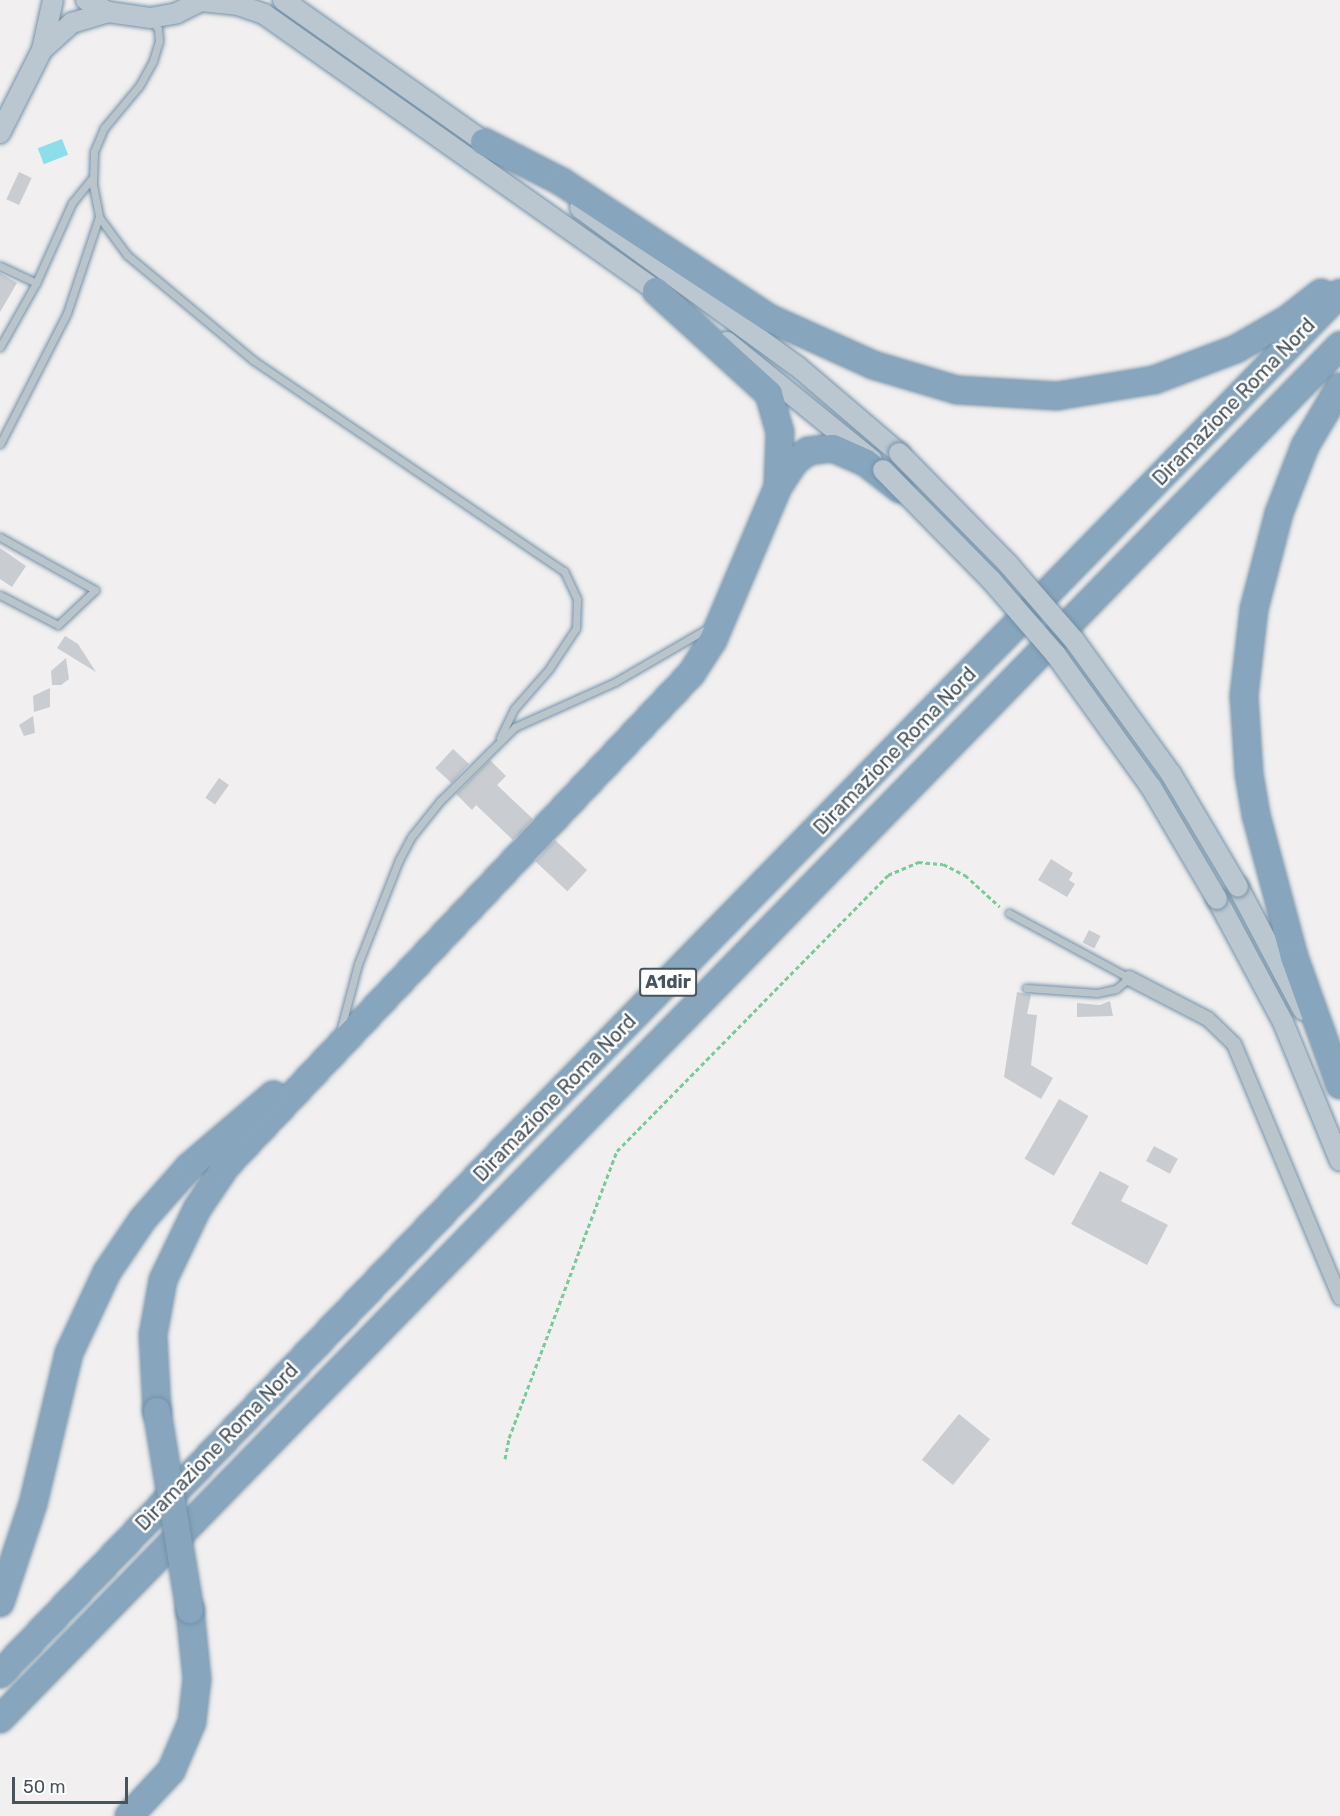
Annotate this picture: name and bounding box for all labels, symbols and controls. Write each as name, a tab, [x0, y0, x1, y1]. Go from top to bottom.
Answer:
street label: Diramazione Roma Nord	[1148, 313, 1320, 491]
street label: Diramazione Roma Nord	[809, 662, 981, 840]
road number: A1dir	[638, 967, 698, 997]
street label: Diramazione Roma Nord	[469, 1009, 641, 1187]
street label: Diramazione Roma Nord	[131, 1358, 303, 1536]
scale bar	[15, 1765, 130, 1803]
text: 50 m	[23, 1776, 66, 1798]

